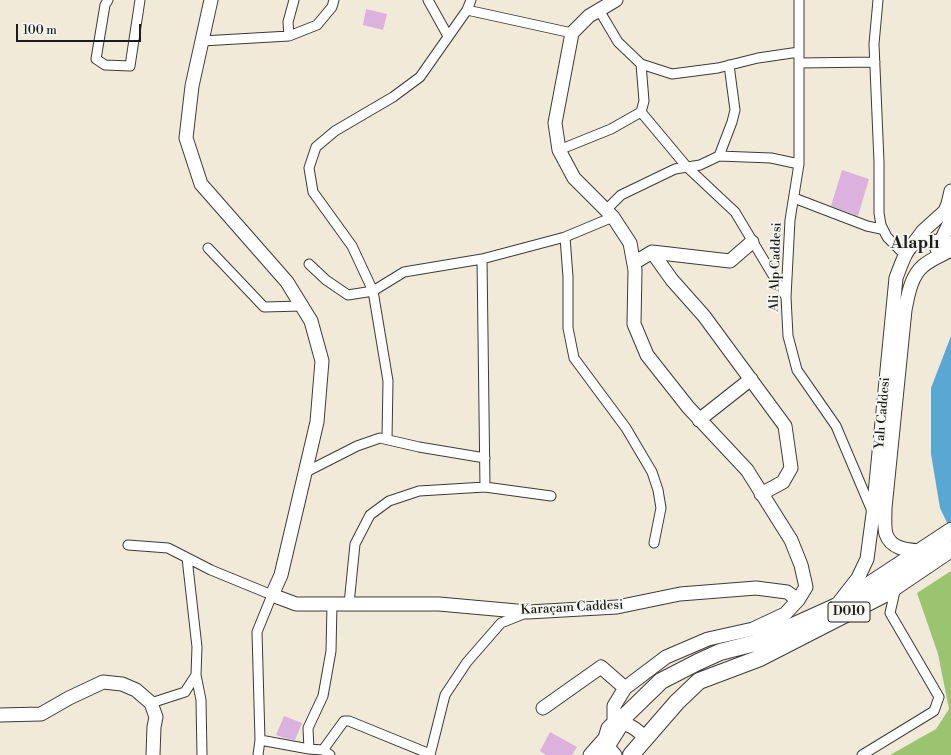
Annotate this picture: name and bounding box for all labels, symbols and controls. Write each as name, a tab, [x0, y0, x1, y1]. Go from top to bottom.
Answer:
scale bar	[18, 16, 143, 42]
text: 100 m	[23, 23, 57, 38]
street label: Ali Alp Caddesi	[767, 222, 785, 312]
district label: Alaplı	[891, 234, 939, 254]
street label: Yalı Caddesi	[872, 376, 894, 450]
street label: Karaçam Caddesi	[520, 598, 624, 618]
road number: D010	[828, 602, 870, 622]

